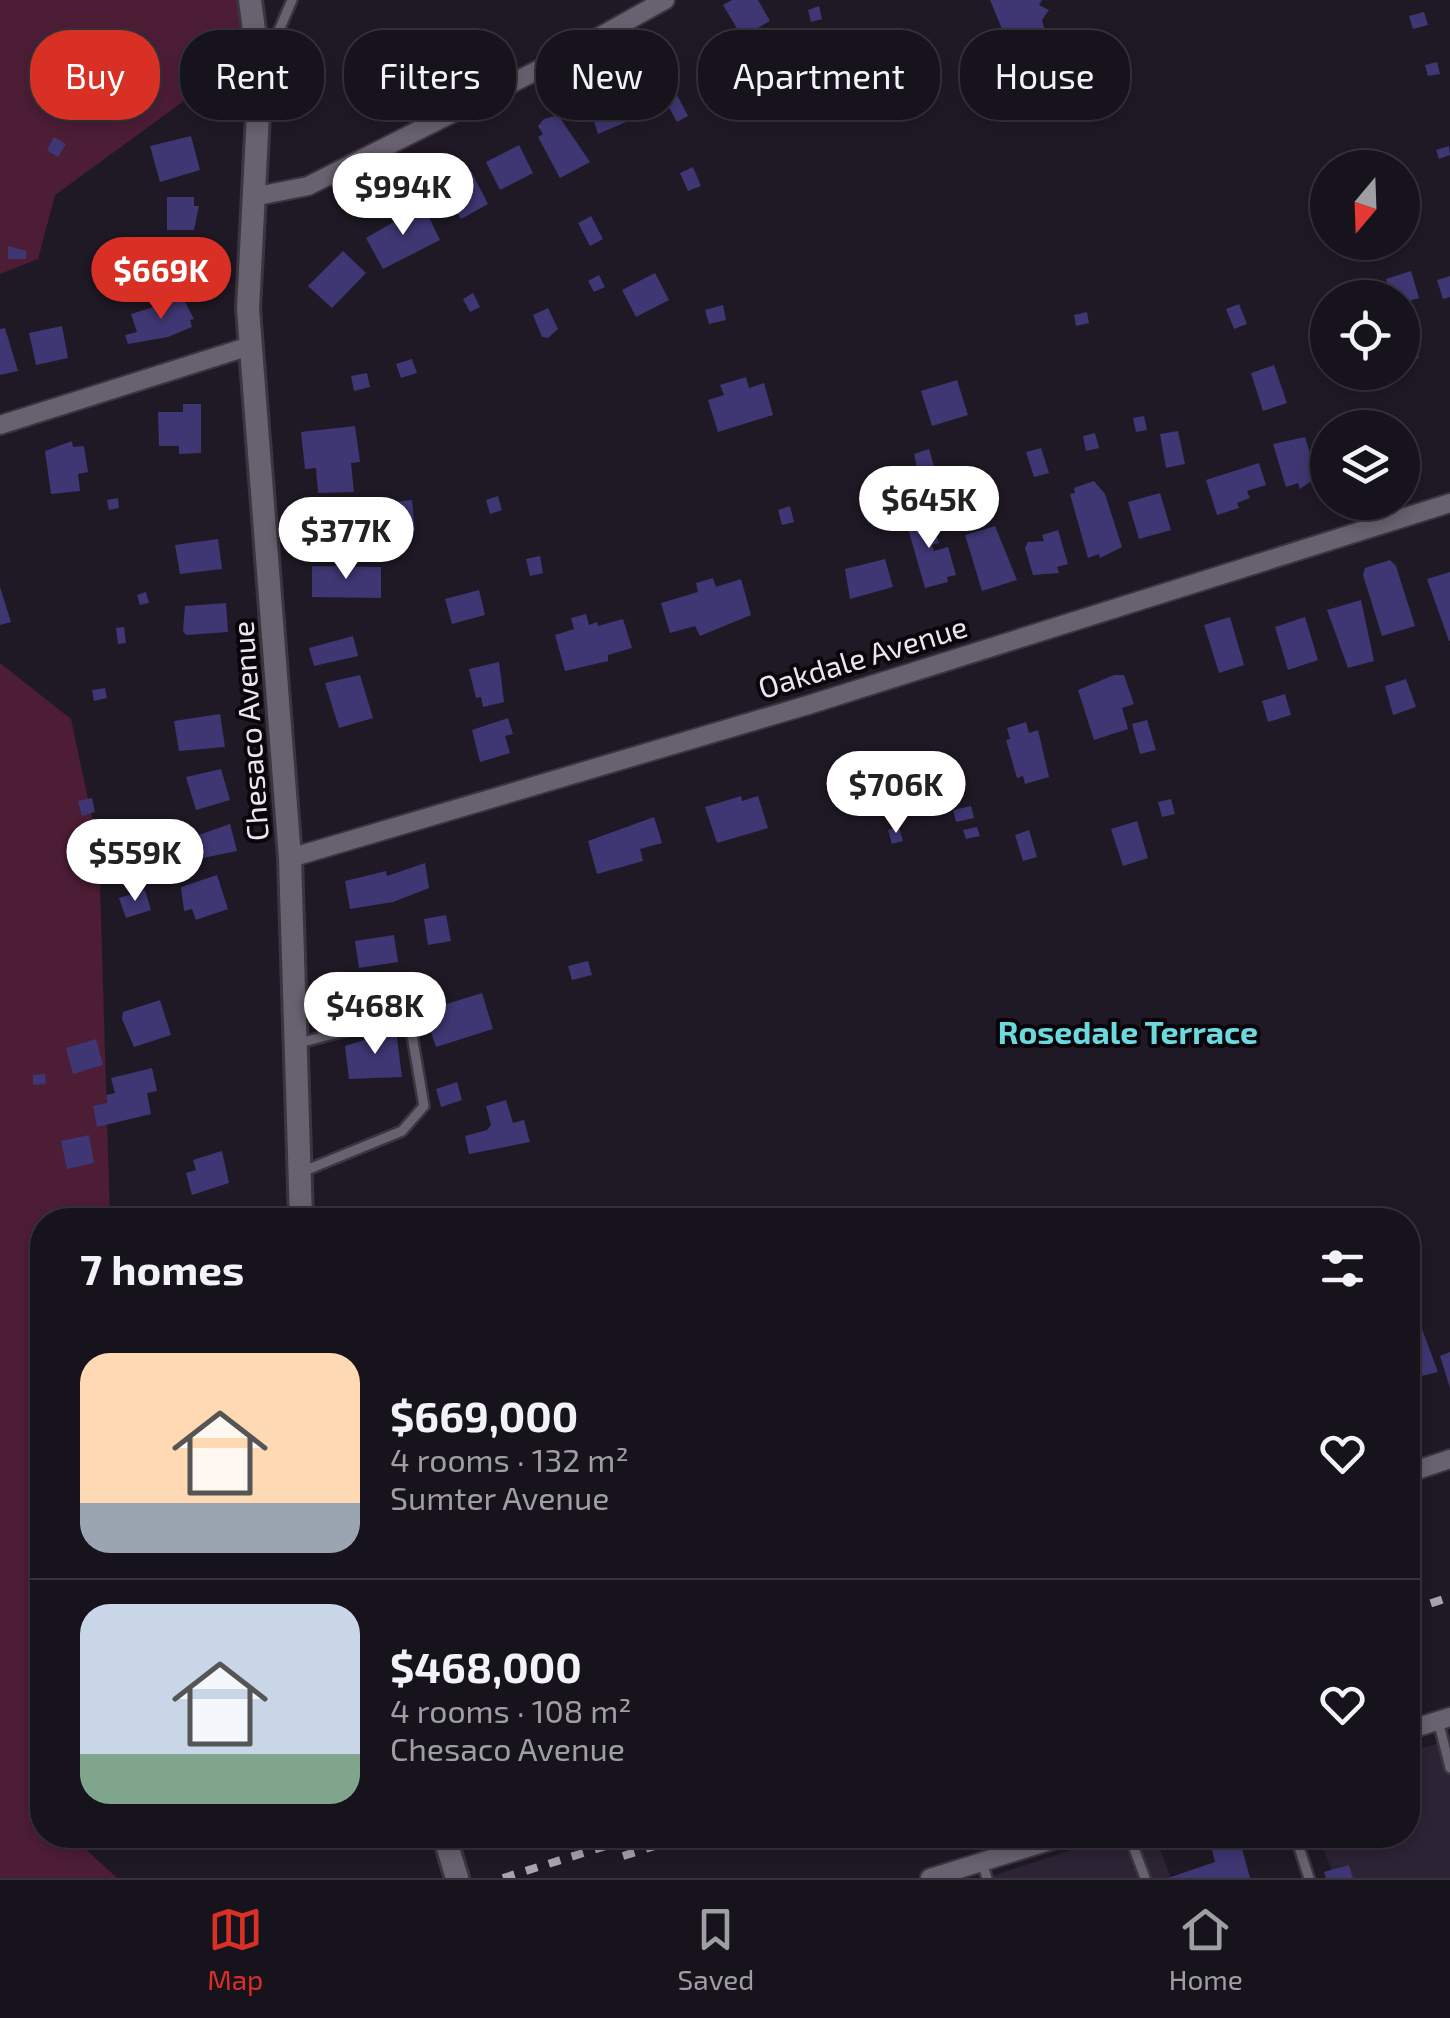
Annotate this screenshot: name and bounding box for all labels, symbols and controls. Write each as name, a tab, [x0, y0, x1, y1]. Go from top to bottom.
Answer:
chip: Buy	[30, 30, 160, 120]
chip: Rent	[180, 30, 324, 120]
chip: Filters	[344, 30, 516, 120]
chip: New	[536, 30, 678, 120]
chip: Apartment	[698, 30, 940, 120]
chip: House	[960, 30, 1130, 120]
north arrow	[1310, 150, 1420, 260]
map controls	[1310, 150, 1420, 520]
pin: $994K	[333, 153, 473, 238]
text: $994K	[355, 166, 452, 204]
pin: $669K	[91, 237, 231, 322]
text: $669K	[113, 250, 209, 288]
button: locate	[1310, 280, 1420, 390]
button: layers	[1310, 410, 1420, 520]
pin: $645K	[859, 466, 999, 551]
text: $645K	[881, 479, 977, 517]
pin: $377K	[276, 497, 416, 582]
text: $377K	[301, 510, 391, 548]
street label: Oakdale Avenue	[754, 607, 971, 705]
street label: Chesaco Avenue	[223, 620, 275, 842]
pin: $706K	[826, 751, 966, 836]
text: $706K	[849, 764, 943, 802]
pin: $559K	[65, 819, 205, 904]
text: $559K	[88, 832, 182, 870]
pin: $468K	[305, 972, 445, 1057]
text: $468K	[326, 985, 424, 1023]
district label: Rosedale Terrace	[998, 1012, 1258, 1050]
icon: filters	[1315, 1241, 1370, 1296]
text: 7 homes	[80, 1243, 244, 1293]
text: $669,000	[390, 1390, 578, 1440]
icon: home	[160, 1393, 280, 1513]
icon: heart	[1315, 1426, 1370, 1481]
text: 4 rooms · 132 m²	[390, 1440, 629, 1478]
text: Sumter Avenue	[390, 1478, 609, 1516]
text: $468,000	[390, 1641, 582, 1691]
icon: home	[160, 1644, 280, 1764]
icon: heart	[1315, 1677, 1370, 1732]
text: 4 rooms · 108 m²	[390, 1691, 632, 1729]
text: Chesaco Avenue	[390, 1729, 625, 1767]
tab: Map	[207, 1902, 263, 1996]
tab: Saved	[678, 1902, 754, 1996]
tab: Home	[1169, 1902, 1243, 1996]

